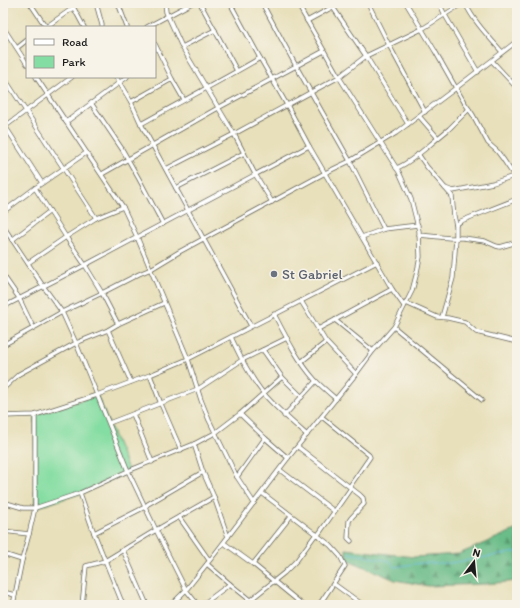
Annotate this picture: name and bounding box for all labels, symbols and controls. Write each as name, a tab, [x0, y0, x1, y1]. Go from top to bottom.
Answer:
legend	[26, 26, 156, 78]
text: Road	[62, 35, 88, 49]
text: Park	[62, 55, 86, 69]
place label: St Gabriel	[282, 266, 342, 283]
marker: St Gabriel	[269, 269, 279, 279]
north arrow	[454, 542, 494, 582]
text: N	[471, 546, 482, 560]

